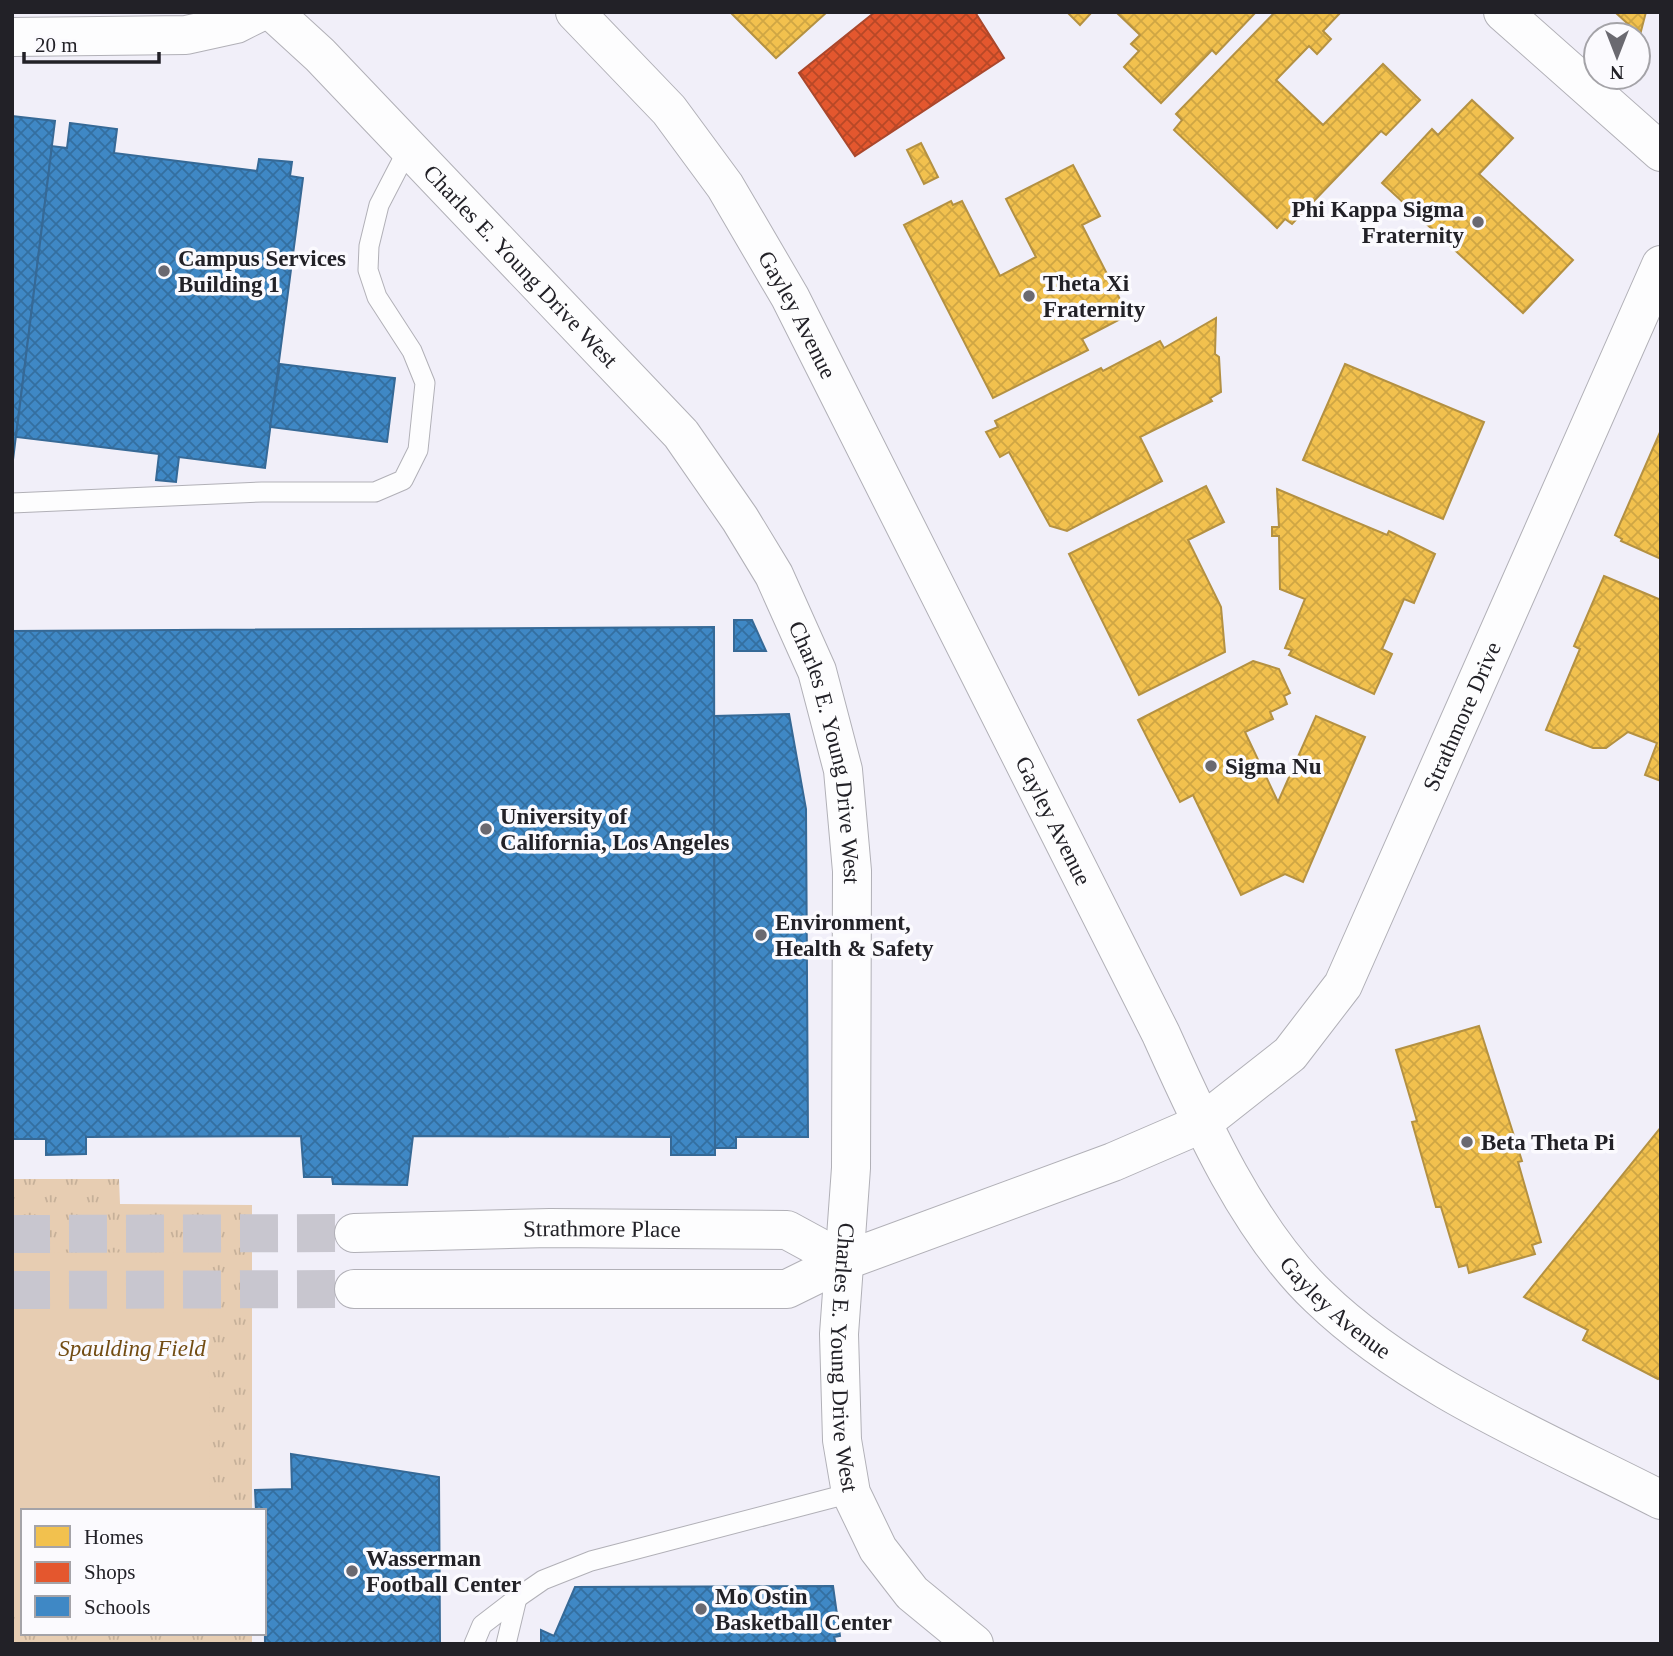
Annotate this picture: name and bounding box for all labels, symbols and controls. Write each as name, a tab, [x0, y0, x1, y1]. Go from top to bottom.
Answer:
scale bar	[24, 21, 159, 65]
north arrow	[1582, 21, 1652, 91]
text: 20 m	[35, 33, 78, 57]
text: N	[1610, 62, 1624, 83]
street label: Charles E. Young Drive West	[419, 160, 623, 373]
place label: Phi Kappa Sigma Fraternity	[1291, 197, 1464, 248]
marker: Phi Kappa Sigma Fraternity	[1470, 214, 1486, 230]
place label: Campus Services Building 1	[178, 246, 346, 297]
street label: Gayley Avenue	[753, 246, 841, 383]
marker: Campus Services Building 1	[156, 263, 172, 279]
place label: Theta Xi Fraternity	[1043, 271, 1146, 322]
marker: Theta Xi Fraternity	[1021, 288, 1037, 304]
street label: Charles E. Young Drive West	[784, 617, 865, 885]
street label: Strathmore Drive	[1418, 638, 1506, 795]
street label: Gayley Avenue	[1011, 752, 1096, 889]
place label: Sigma Nu	[1225, 754, 1322, 779]
marker: Sigma Nu	[1203, 758, 1219, 774]
place label: University of California, Los Angeles	[500, 804, 729, 855]
marker: University of California, Los Angeles	[478, 821, 494, 837]
place label: Environment, Health & Safety	[775, 910, 934, 961]
marker: Environment, Health & Safety	[753, 927, 769, 943]
place label: Beta Theta Pi	[1481, 1130, 1615, 1155]
marker: Beta Theta Pi	[1459, 1134, 1475, 1150]
street label: Strathmore Place	[523, 1215, 681, 1242]
street label: Charles E. Young Drive West	[826, 1222, 863, 1494]
street label: Gayley Avenue	[1275, 1251, 1396, 1364]
park label: Spaulding Field	[58, 1336, 206, 1361]
legend	[21, 1509, 266, 1635]
text: Homes	[84, 1525, 144, 1549]
place label: Wasserman Football Center	[366, 1546, 521, 1597]
text: Shops	[84, 1560, 135, 1584]
marker: Wasserman Football Center	[344, 1563, 360, 1579]
place label: Mo Ostin Basketball Center	[715, 1584, 892, 1635]
text: Schools	[84, 1595, 151, 1619]
marker: Mo Ostin Basketball Center	[693, 1601, 709, 1617]

